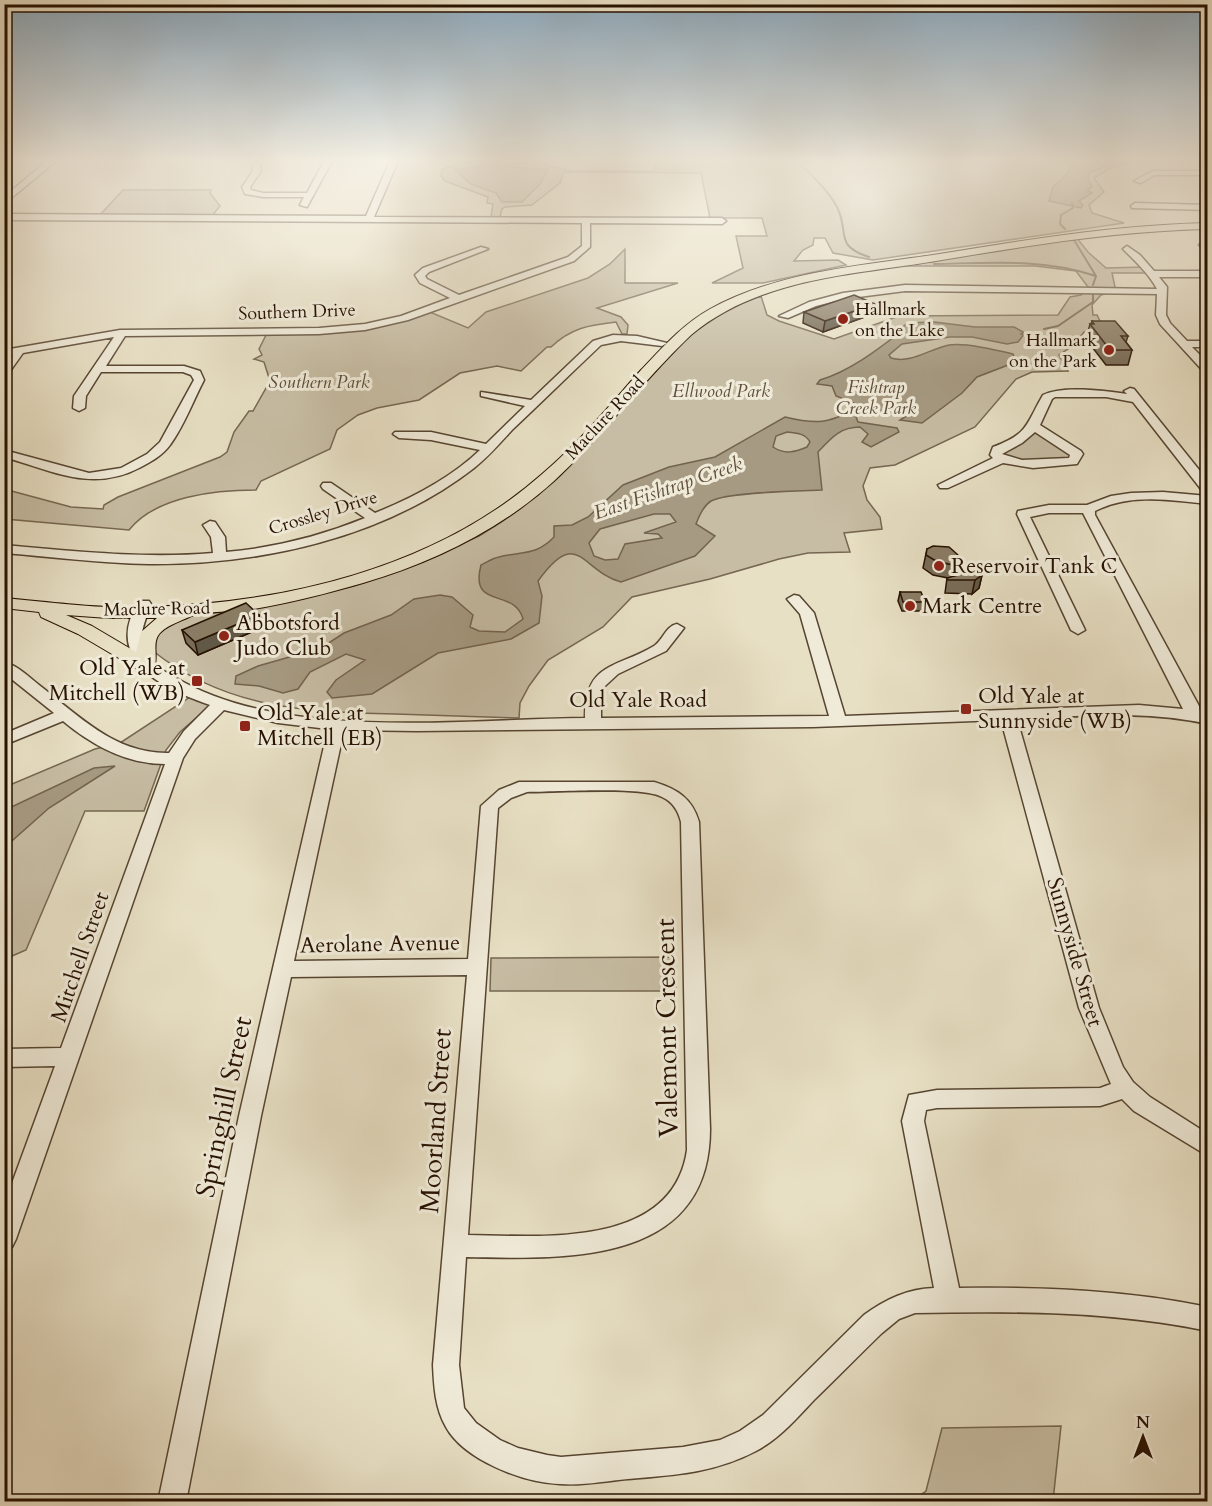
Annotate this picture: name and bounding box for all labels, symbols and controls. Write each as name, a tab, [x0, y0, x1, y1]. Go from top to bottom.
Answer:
street label: Southern Drive	[238, 297, 356, 327]
place label: Hallmark on the Lake	[855, 297, 945, 343]
marker: Hallmark on the Lake	[836, 312, 850, 326]
place label: Hallmark on the Park	[1009, 328, 1097, 374]
marker: Hallmark on the Park	[1102, 343, 1116, 357]
park label: Southern Park	[268, 370, 370, 395]
street label: Maclure Road	[560, 370, 651, 465]
park label: Fishtrap Creek Park	[836, 375, 916, 421]
park label: Ellwood Park	[672, 379, 770, 404]
water label: East Fishtrap Creek	[590, 450, 746, 526]
street label: Crossley Drive	[265, 485, 381, 541]
place label: Reservoir Tank C	[951, 551, 1117, 581]
marker: Reservoir Tank C	[932, 559, 946, 573]
place label: Mark Centre	[922, 591, 1042, 621]
street label: Maclure Road	[104, 596, 211, 622]
marker: Mark Centre	[903, 599, 917, 613]
place label: Abbotsford Judo Club	[233, 608, 340, 663]
marker: Abbotsford Judo Club	[217, 629, 231, 643]
place label: Old Yale at Mitchell (WB)	[49, 653, 185, 708]
marker: Old Yale at Mitchell (WB)	[190, 674, 204, 688]
place label: Old Yale at Sunnyside (WB)	[978, 681, 1132, 736]
street label: Old Yale Road	[569, 685, 707, 715]
place label: Old Yale at Mitchell (EB)	[257, 698, 383, 753]
marker: Old Yale at Sunnyside (WB)	[959, 702, 973, 716]
marker: Old Yale at Mitchell (EB)	[238, 719, 252, 733]
street label: Sunnyside Street	[1039, 874, 1111, 1030]
street label: Mitchell Street	[44, 888, 116, 1026]
street label: Valemont Crescent	[647, 918, 687, 1138]
street label: Aerolane Avenue	[300, 928, 460, 960]
street label: Springhill Street	[187, 1013, 261, 1201]
street label: Moorland Street	[411, 1027, 461, 1215]
north arrow	[1113, 1407, 1173, 1467]
text: N	[1136, 1412, 1150, 1434]

